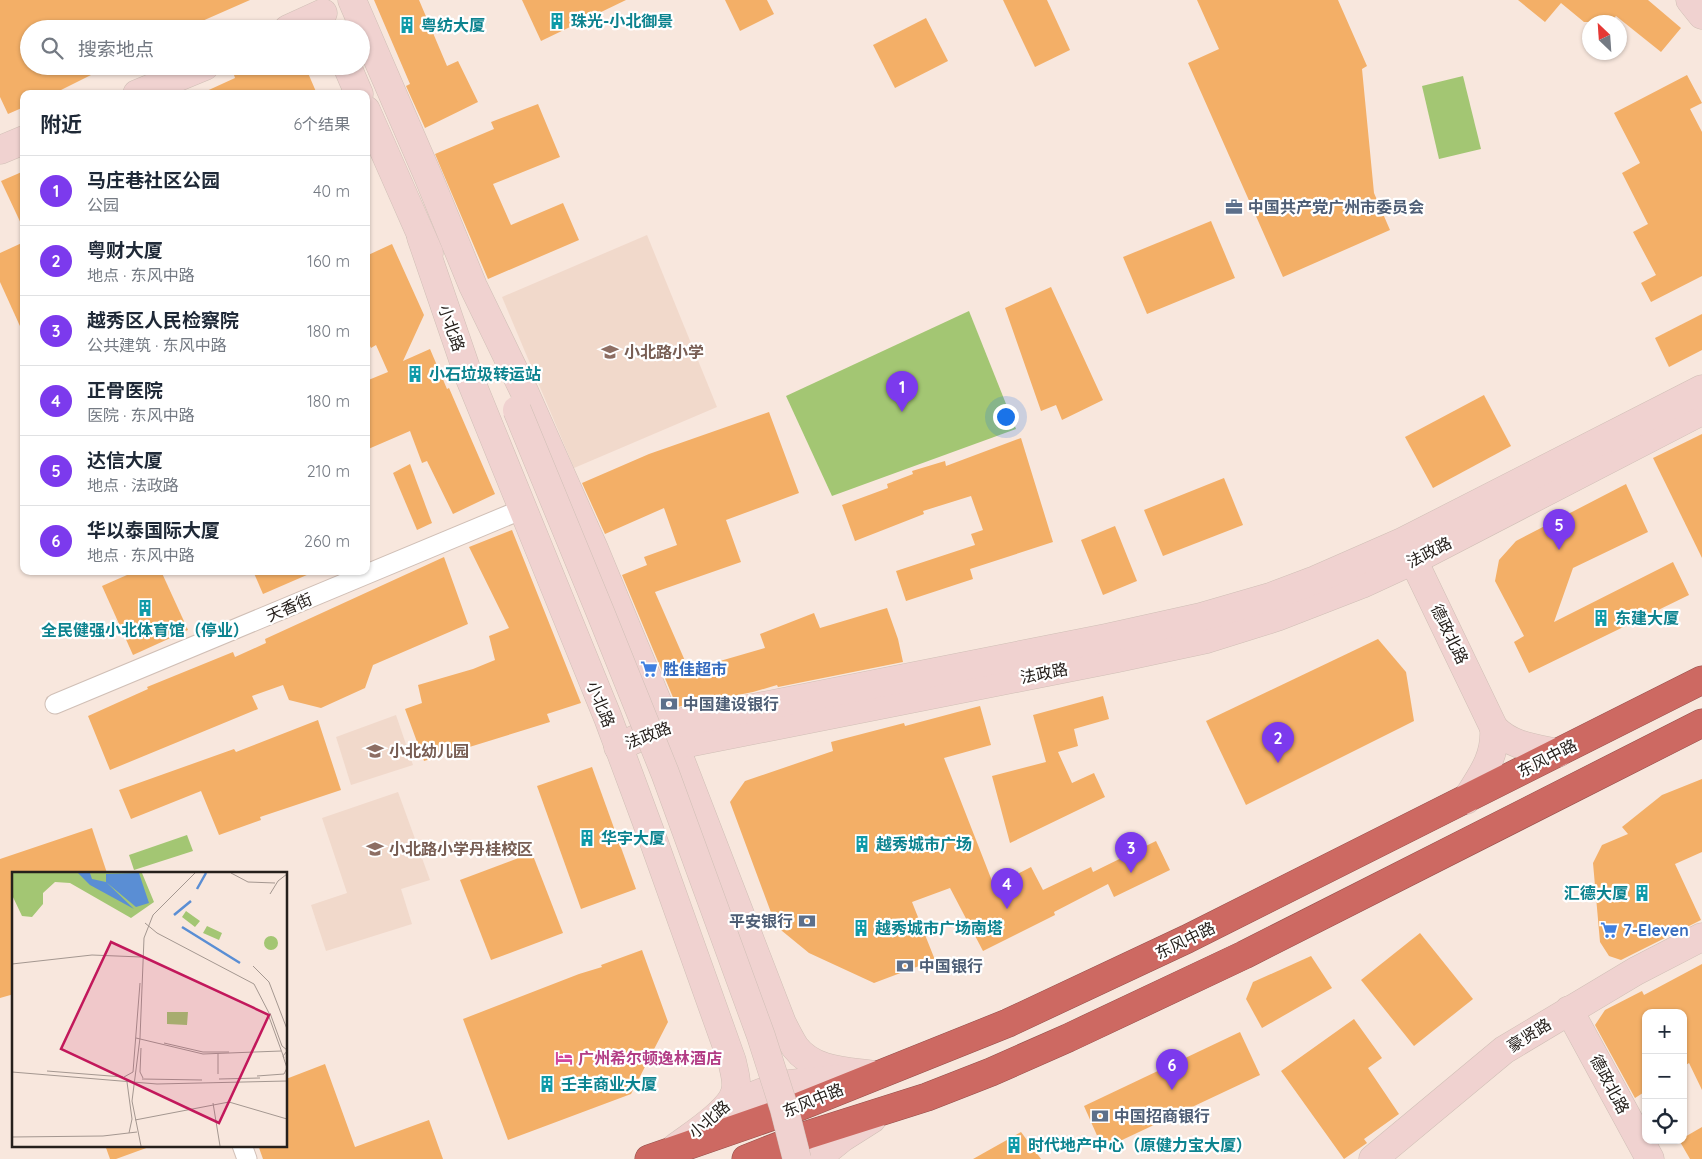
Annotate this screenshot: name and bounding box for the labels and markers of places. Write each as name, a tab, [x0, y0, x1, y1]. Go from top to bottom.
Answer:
building icon: 珠光-小北御景	[547, 11, 567, 31]
place label: 珠光-小北御景	[571, 11, 673, 31]
building icon: 粤纺大厦	[397, 15, 417, 35]
place label: 粤纺大厦	[421, 15, 485, 35]
office icon: 中国共产党广州市委员会	[1224, 197, 1244, 217]
place label: 中国共产党广州市委员会	[1248, 197, 1424, 217]
school or university icon: 小北路小学	[600, 342, 620, 362]
place label: 小北路小学	[624, 342, 704, 362]
building icon: 小石垃圾转运站	[405, 364, 425, 384]
place label: 小石垃圾转运站	[429, 364, 541, 384]
pin: 1	[886, 371, 918, 412]
pin: 5	[1543, 509, 1575, 550]
building icon: 全民健强小北体育馆（停业）	[135, 598, 155, 618]
building icon: 东建大厦	[1591, 608, 1611, 628]
place label: 东建大厦	[1615, 608, 1679, 628]
place label: 全民健强小北体育馆（停业）	[41, 620, 249, 640]
supermarket icon: 胜佳超市	[639, 659, 659, 679]
place label: 胜佳超市	[663, 659, 727, 679]
bank icon: 中国建设银行	[659, 694, 679, 714]
place label: 中国建设银行	[683, 694, 779, 714]
pin: 2	[1262, 722, 1294, 763]
school or university icon: 小北幼儿园	[365, 741, 385, 761]
place label: 小北幼儿园	[389, 741, 469, 761]
building icon: 华宇大厦	[577, 828, 597, 848]
place label: 华宇大厦	[601, 828, 665, 848]
pin: 3	[1115, 832, 1147, 873]
building icon: 越秀城市广场	[852, 834, 872, 854]
place label: 越秀城市广场	[876, 834, 972, 854]
school or university icon: 小北路小学丹桂校区	[365, 839, 385, 859]
place label: 小北路小学丹桂校区	[389, 839, 533, 859]
pin: 4	[991, 868, 1023, 909]
place label: 汇德大厦	[1564, 883, 1628, 903]
building icon: 汇德大厦	[1632, 883, 1652, 903]
place label: 平安银行	[729, 911, 793, 931]
bank icon: 平安银行	[797, 911, 817, 931]
building icon: 越秀城市广场南塔	[851, 918, 871, 938]
place label: 越秀城市广场南塔	[875, 918, 1003, 938]
supermarket icon: 7-Eleven	[1599, 920, 1619, 940]
place label: 7-Eleven	[1623, 920, 1689, 940]
bank icon: 中国银行	[895, 956, 915, 976]
place label: 中国银行	[919, 956, 983, 976]
hotel icon: 广州希尔顿逸林酒店	[554, 1048, 574, 1068]
place label: 广州希尔顿逸林酒店	[578, 1048, 722, 1068]
pin: 6	[1156, 1049, 1188, 1090]
building icon: 壬丰商业大厦	[537, 1074, 557, 1094]
place label: 壬丰商业大厦	[561, 1074, 657, 1094]
bank icon: 中国招商银行	[1090, 1106, 1110, 1126]
place label: 中国招商银行	[1114, 1106, 1210, 1126]
building icon: 时代地产中心（原健力宝大厦）	[1004, 1135, 1024, 1155]
place label: 时代地产中心（原健力宝大厦）	[1028, 1135, 1252, 1155]

